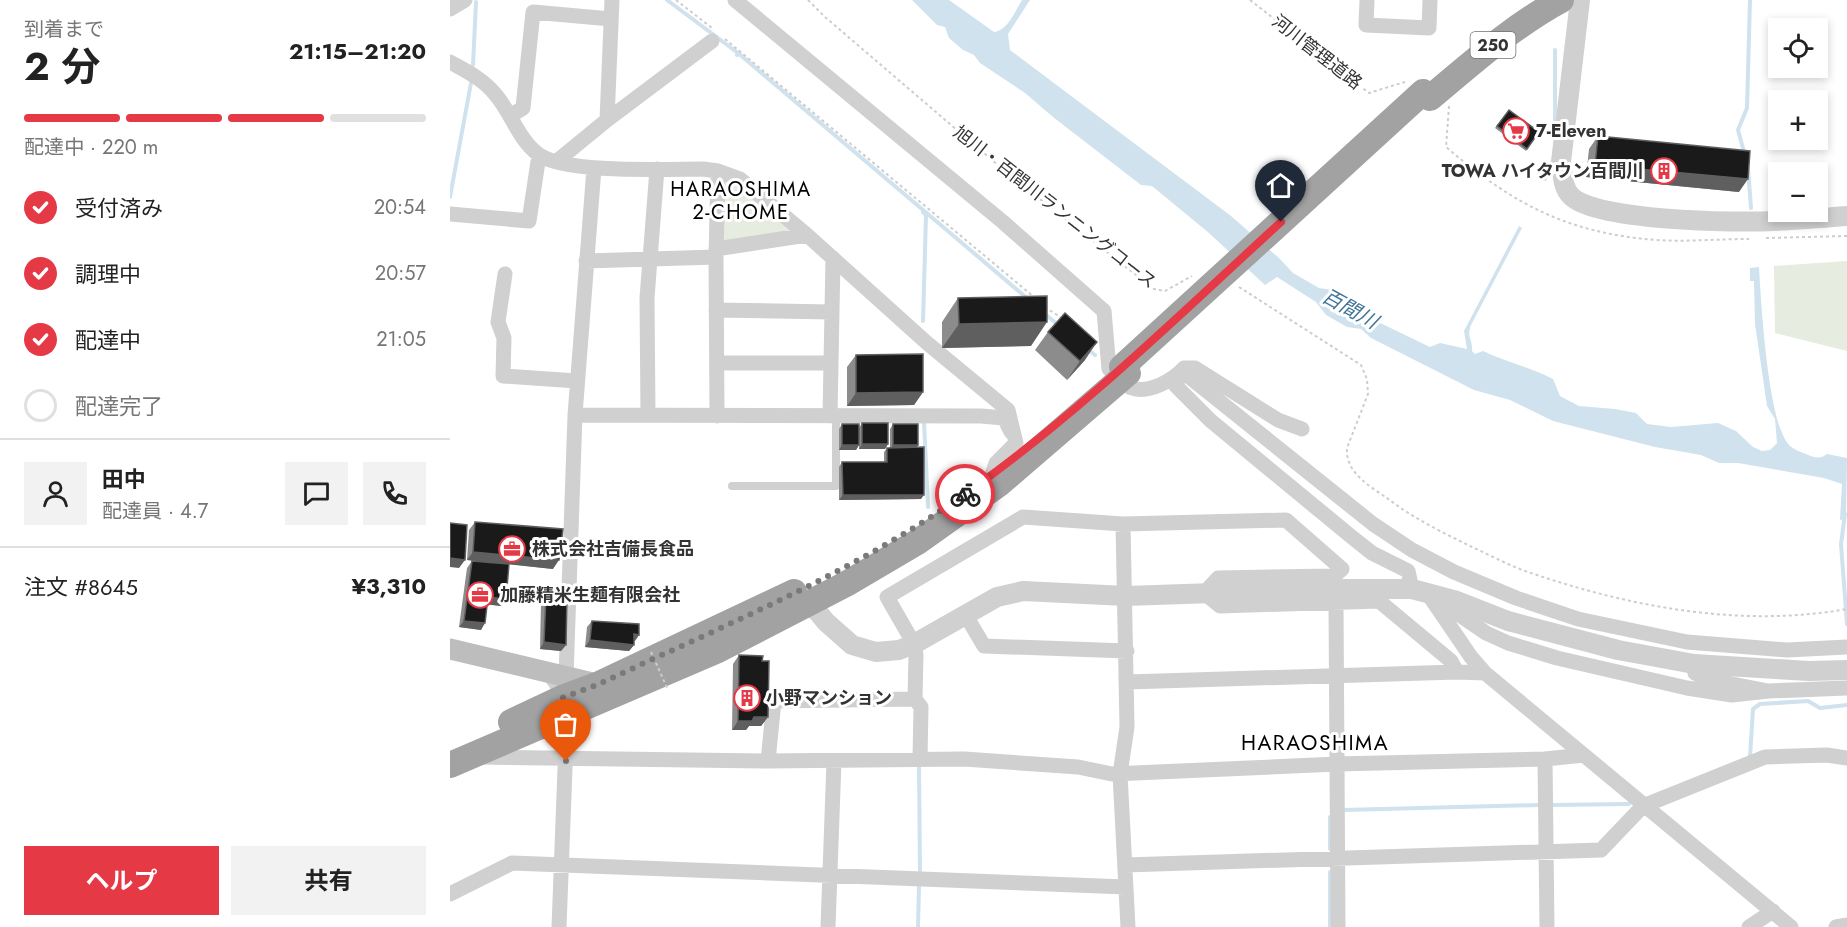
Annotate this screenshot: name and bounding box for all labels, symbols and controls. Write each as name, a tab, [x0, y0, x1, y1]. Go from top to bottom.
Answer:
street label: 河川管理道路	[1266, 9, 1368, 95]
text: 到着まで	[24, 15, 104, 44]
map controls	[1768, 18, 1828, 222]
button: locate	[1768, 18, 1828, 78]
road number: 250	[1470, 32, 1516, 58]
text: 21:15–21:20	[289, 35, 426, 67]
text: 2 分	[24, 38, 100, 95]
button: +	[1768, 90, 1828, 150]
supermarket icon: 7-Eleven	[1501, 116, 1531, 146]
place label: 7-Eleven	[1536, 118, 1607, 144]
street label: 旭川・百間川ランニングコース	[948, 119, 1162, 295]
text: 配達中 · 220 m	[24, 133, 158, 162]
building icon: TOWA ハイタウン百間川	[1649, 156, 1679, 186]
place label: TOWA ハイタウン百間川	[1442, 158, 1644, 184]
pin	[1255, 160, 1306, 222]
button: −	[1768, 162, 1828, 222]
icon: home	[1264, 169, 1297, 202]
district label: HARAOSHIMA 2-CHOME	[670, 175, 812, 227]
icon: check	[24, 191, 57, 224]
text: 受付済み	[75, 192, 163, 224]
text: 20:54	[374, 193, 426, 222]
icon: check	[24, 257, 57, 290]
text: 調理中	[75, 258, 141, 290]
text: 20:57	[375, 259, 426, 288]
water label: 百間川	[1317, 282, 1385, 337]
icon: check	[24, 323, 57, 356]
text: 配達中	[75, 324, 141, 356]
text: 21:05	[376, 325, 426, 354]
text: 配達完了	[75, 390, 163, 422]
button: person	[24, 462, 87, 525]
button: chat	[285, 462, 348, 525]
button: phone	[363, 462, 426, 525]
text: 田中	[102, 463, 146, 495]
courier	[935, 464, 995, 524]
icon: bike	[949, 478, 982, 511]
text: 配達員 · 4.7	[102, 497, 208, 526]
office icon: 株式会社吉備長食品	[497, 534, 527, 564]
place label: 株式会社吉備長食品	[532, 536, 694, 562]
text: ¥3,310	[351, 570, 426, 602]
text: 注文 #8645	[24, 571, 138, 603]
office icon: 加藤精米生麺有限会社	[465, 580, 495, 610]
place label: 加藤精米生麺有限会社	[500, 582, 680, 608]
building icon: 小野マンション	[732, 683, 762, 713]
place label: 小野マンション	[766, 685, 892, 711]
pin	[540, 699, 591, 761]
icon: bag	[549, 708, 582, 741]
district label: HARAOSHIMA	[1241, 728, 1389, 758]
button: ヘルプ	[24, 846, 219, 915]
button: 共有	[231, 846, 426, 915]

